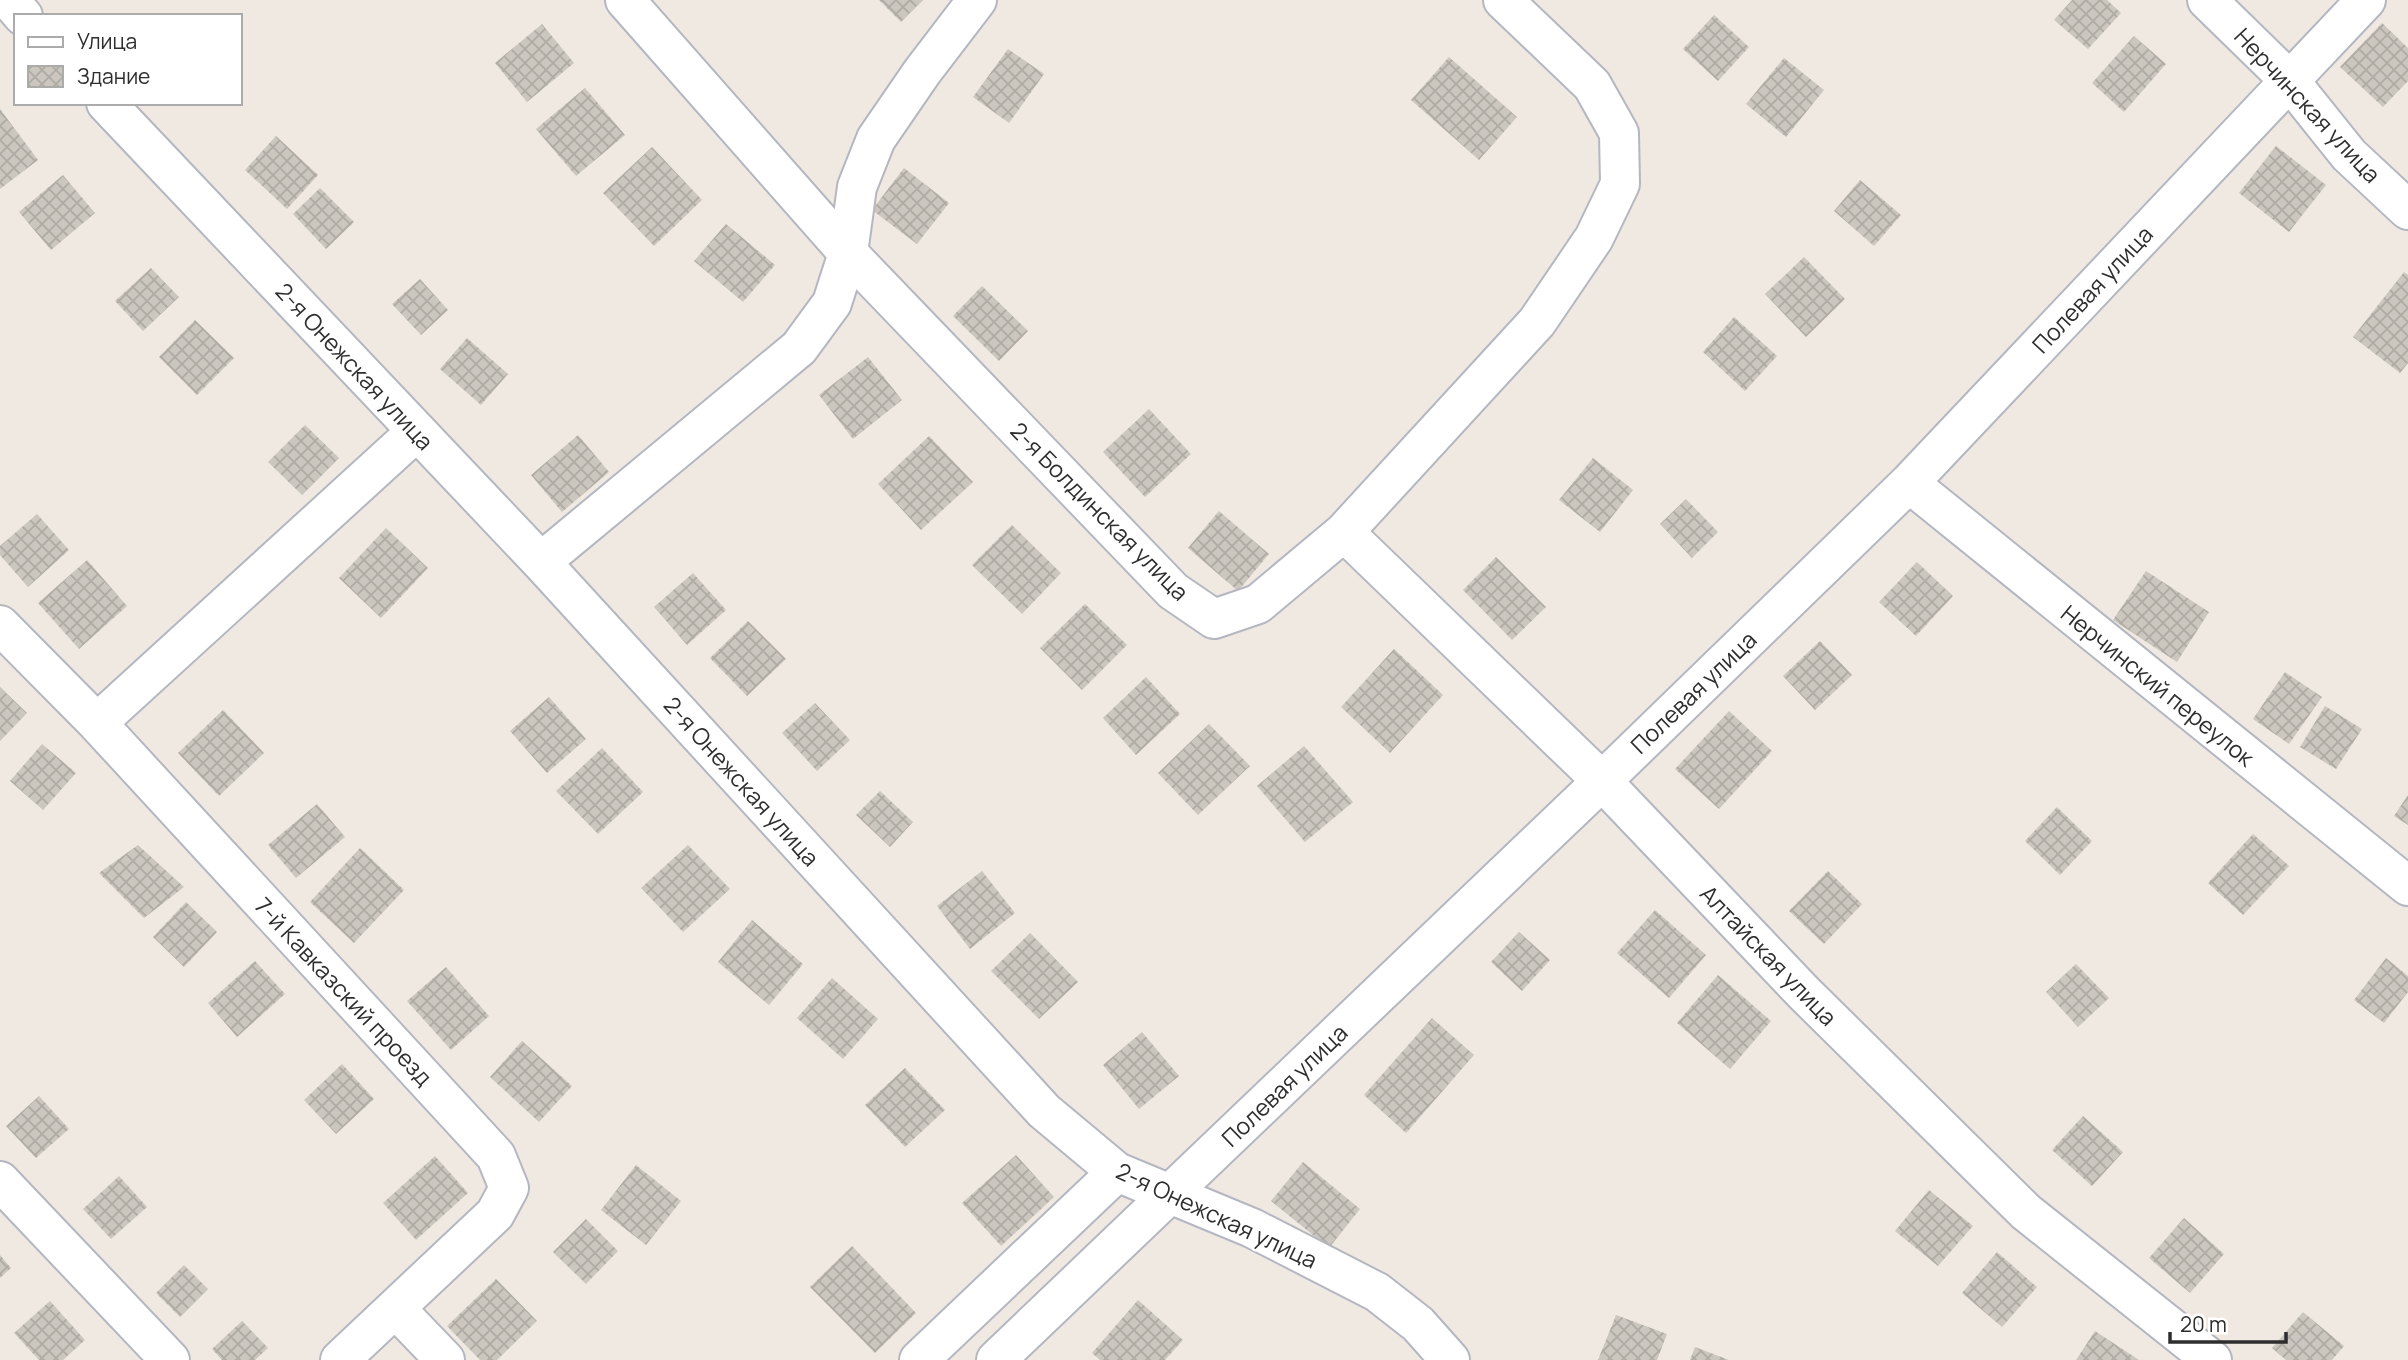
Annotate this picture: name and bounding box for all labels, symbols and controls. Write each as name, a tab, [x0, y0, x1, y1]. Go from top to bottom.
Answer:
legend	[14, 14, 242, 105]
street label: Нерчинская улица	[2228, 21, 2388, 189]
text: Улица	[77, 27, 137, 55]
text: Здание	[77, 62, 150, 90]
street label: Полевая улица	[2025, 218, 2159, 360]
street label: 2-я Онежская улица	[269, 275, 441, 457]
street label: 2-я Болдинская улица	[1004, 415, 1196, 607]
street label: Нерчинский переулок	[2055, 597, 2262, 773]
street label: Полевая улица	[1623, 624, 1763, 760]
street label: 2-я Онежская улица	[657, 689, 827, 873]
street label: Алтайская улица	[1694, 878, 1844, 1032]
street label: 7-й Кавказский проезд	[248, 890, 440, 1092]
street label: Полевая улица	[1214, 1017, 1354, 1153]
street label: 2-я Онежская улица	[1111, 1154, 1323, 1276]
scale bar	[2170, 1300, 2286, 1344]
text: 20 m	[2180, 1310, 2227, 1338]

